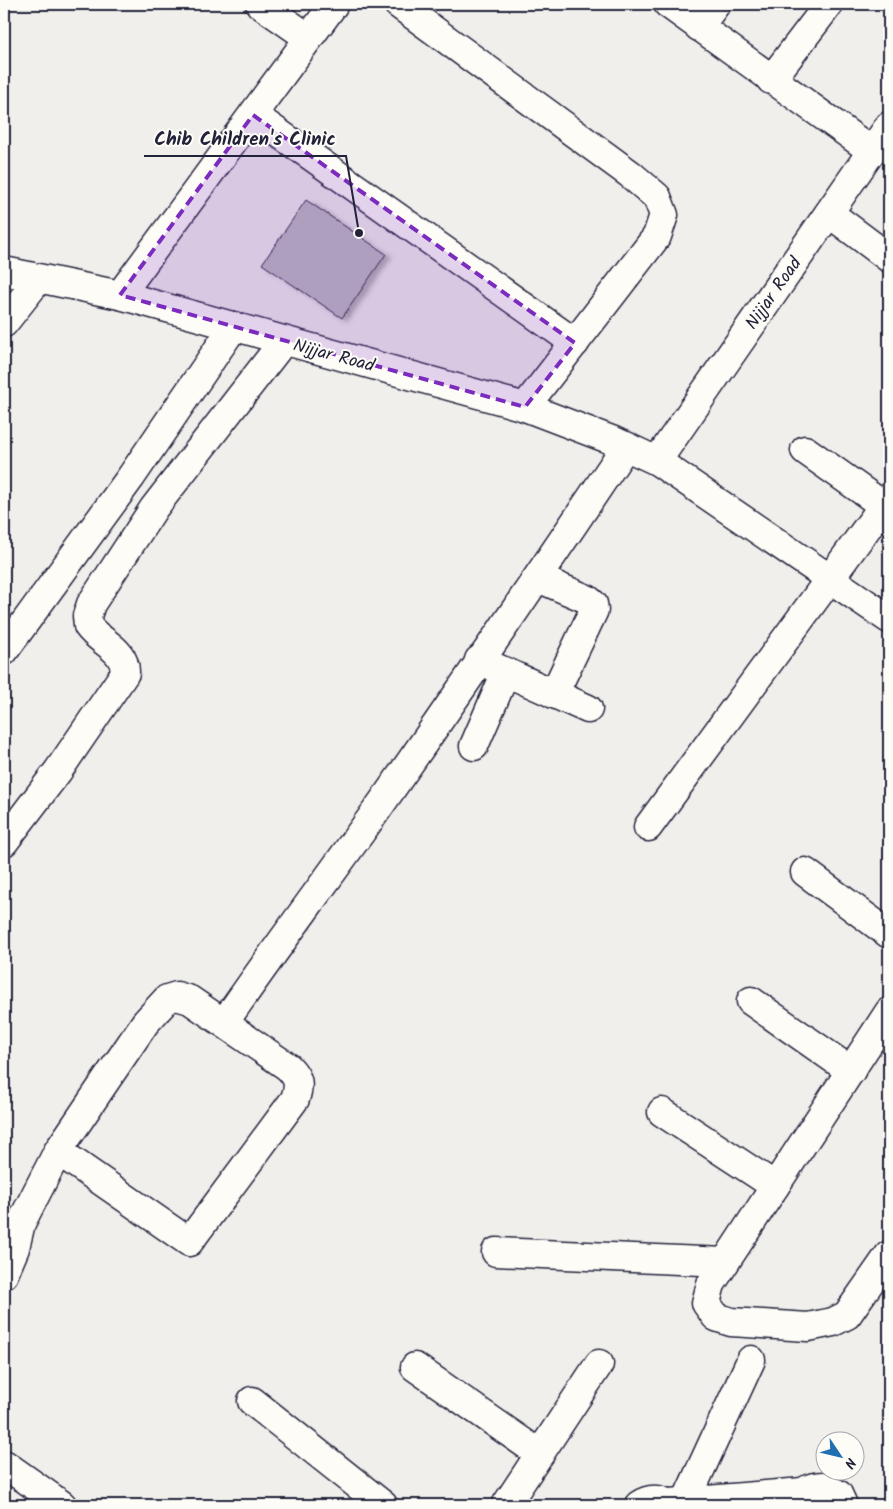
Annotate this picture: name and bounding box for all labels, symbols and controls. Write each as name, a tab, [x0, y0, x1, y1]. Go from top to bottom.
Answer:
callout: Chib Children's Clinic	[144, 122, 346, 156]
text: Chib Children's Clinic	[154, 125, 336, 155]
street label: Nijjar Road	[738, 251, 811, 336]
street label: Nijjar Road	[290, 332, 379, 382]
north arrow	[816, 1432, 866, 1482]
text: N	[838, 1453, 861, 1473]

